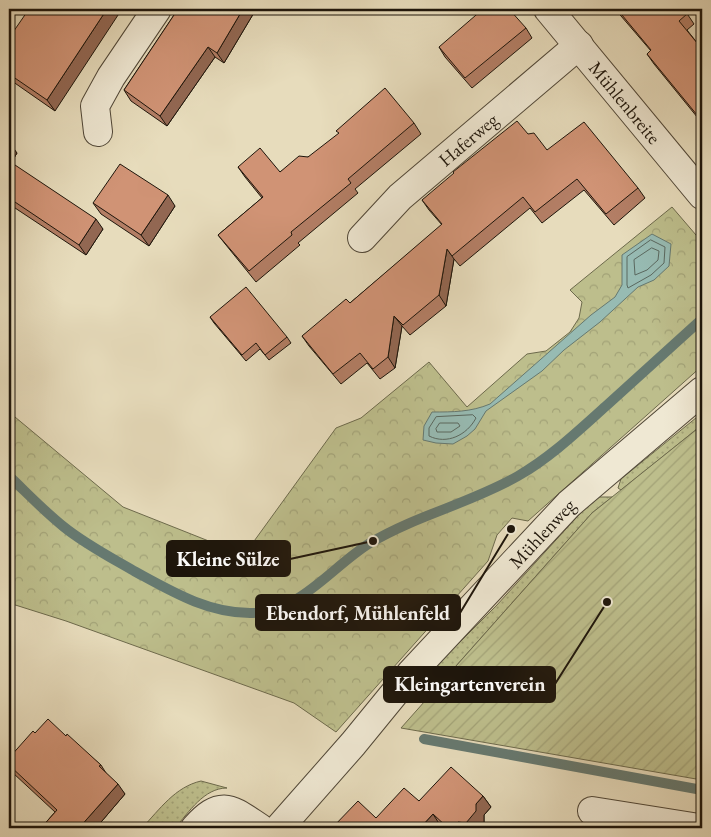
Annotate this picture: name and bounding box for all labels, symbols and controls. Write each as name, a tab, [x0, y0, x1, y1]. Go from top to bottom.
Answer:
street label: Mühlenbreite	[583, 55, 667, 149]
street label: Haferweg	[433, 106, 503, 172]
street label: Mühlenweg	[503, 492, 581, 573]
callout: Kleine Sülze	[167, 541, 290, 576]
text: Kleine Sülze	[177, 546, 279, 572]
callout: Ebendorf, Mühlenfeld	[256, 595, 460, 630]
text: Ebendorf, Mühlenfeld	[266, 600, 450, 626]
callout: Kleingartenverein	[384, 667, 555, 702]
text: Kleingartenverein	[394, 671, 546, 697]

